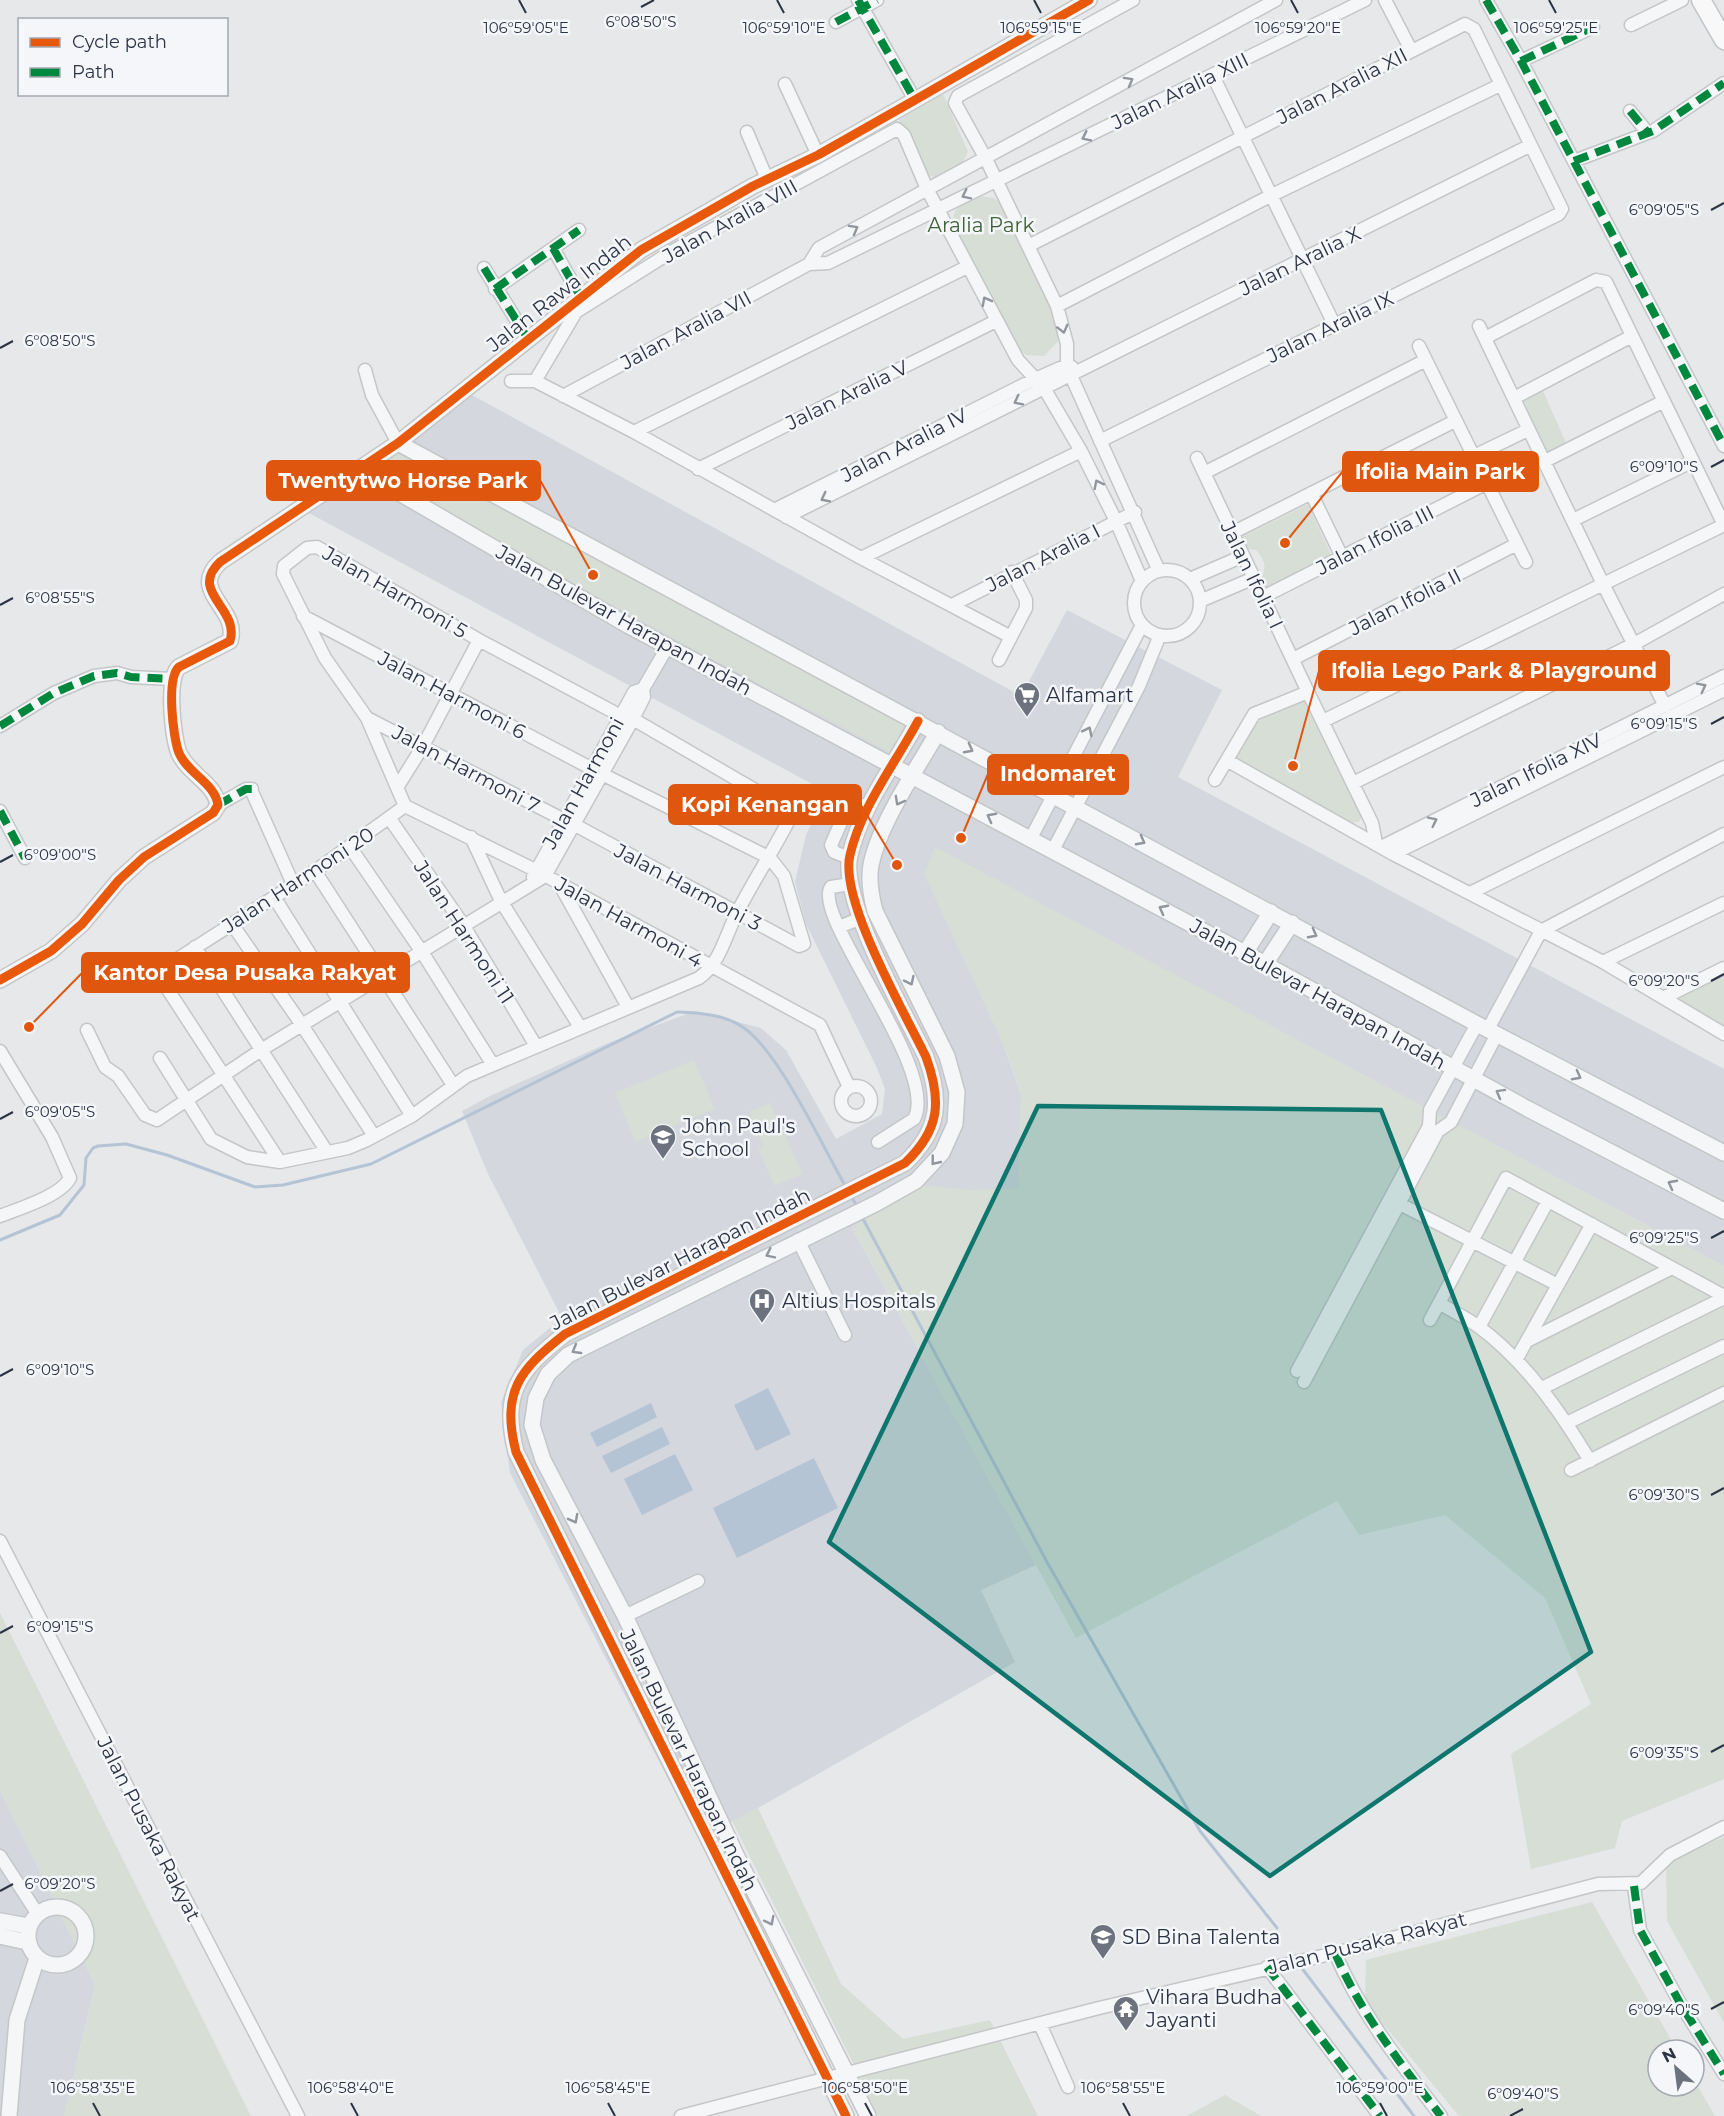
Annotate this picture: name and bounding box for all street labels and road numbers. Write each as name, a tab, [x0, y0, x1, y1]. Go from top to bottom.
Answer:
street label: Jalan Aralia XII	[1272, 43, 1411, 130]
street label: Jalan Aralia XIII	[1107, 47, 1253, 135]
street label: Jalan Aralia VIII	[657, 174, 802, 269]
street label: Jalan Aralia X	[1235, 221, 1365, 301]
street label: Jalan Rawa Indah	[481, 229, 636, 357]
street label: Jalan Aralia VII	[616, 285, 755, 375]
street label: Jalan Aralia IX	[1262, 286, 1397, 368]
street label: Jalan Aralia V	[781, 355, 912, 435]
street label: Jalan Aralia IV	[836, 403, 971, 488]
street label: Jalan Ifolia III	[1311, 500, 1438, 580]
street label: Jalan Ifolia I	[1215, 516, 1288, 633]
street label: Jalan Aralia I	[981, 519, 1104, 598]
street label: Jalan Bulevar Harapan Indah	[491, 539, 756, 700]
street label: Jalan Harmoni 5	[318, 540, 472, 643]
street label: Jalan Ifolia II	[1344, 563, 1465, 641]
street label: Jalan Harmoni 6	[373, 645, 530, 744]
street label: Jalan Harmoni	[537, 713, 629, 854]
street label: Jalan Harmoni 7	[387, 720, 544, 818]
street label: Jalan Ifolia XIV	[1465, 728, 1606, 813]
street label: Jalan Harmoni 20	[217, 822, 378, 939]
street label: Jalan Harmoni 3	[610, 838, 766, 936]
street label: Jalan Harmoni 11	[408, 855, 519, 1008]
street label: Jalan Harmoni 4	[550, 871, 707, 972]
street label: Jalan Bulevar Harapan Indah	[1185, 913, 1450, 1074]
street label: Jalan Bulevar Harapan Indah	[545, 1183, 814, 1336]
street label: Jalan Bulevar Harapan Indah	[615, 1624, 763, 1895]
street label: Jalan Pusaka Rakyat	[92, 1732, 206, 1925]
street label: Jalan Pusaka Rakyat	[1264, 1907, 1469, 1980]

